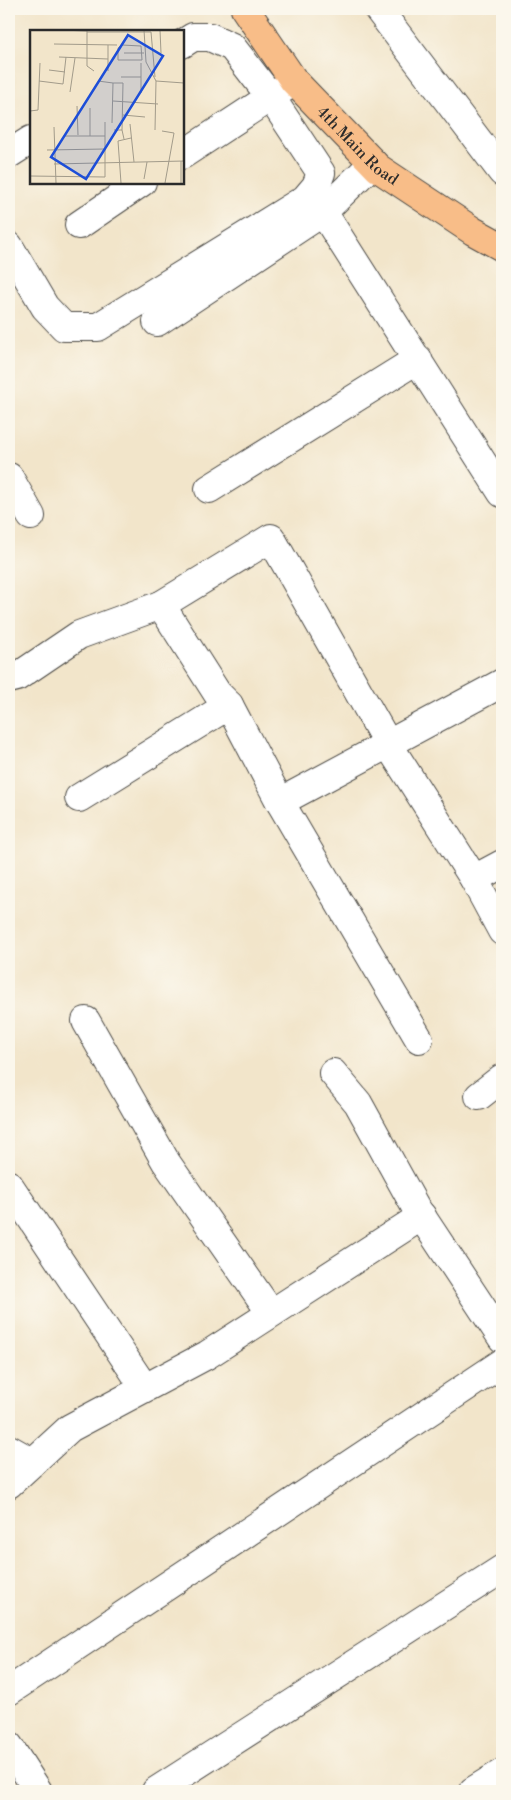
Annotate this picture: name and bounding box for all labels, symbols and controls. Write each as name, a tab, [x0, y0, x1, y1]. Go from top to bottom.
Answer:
inset map	[30, 30, 184, 184]
street label: 4th Main Road	[312, 102, 402, 190]

